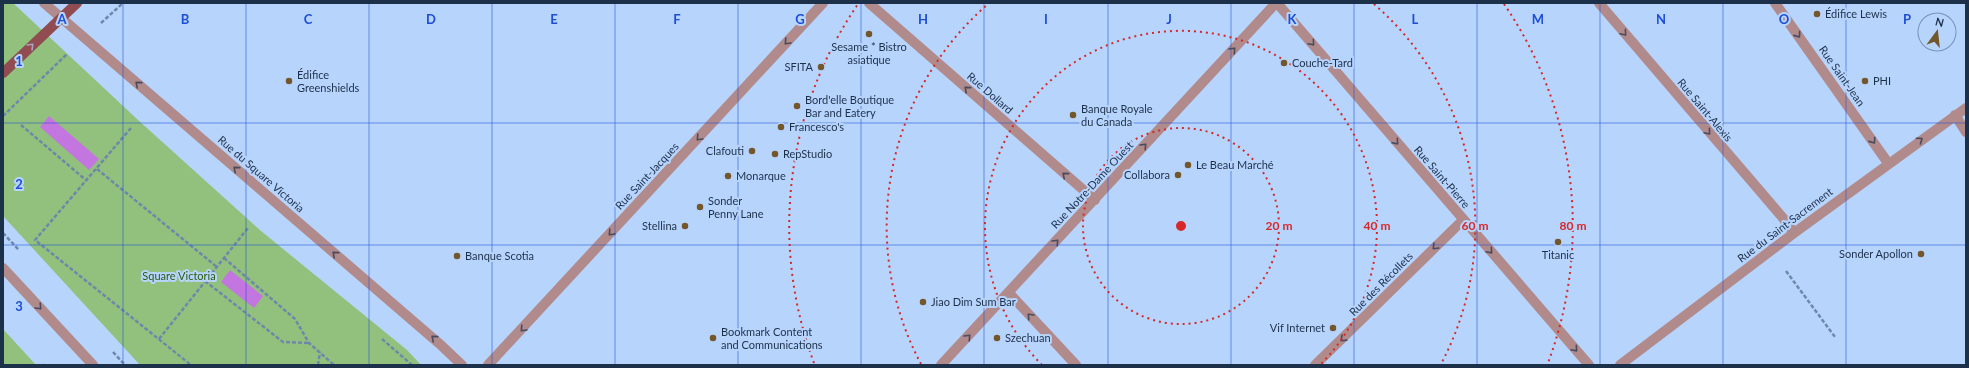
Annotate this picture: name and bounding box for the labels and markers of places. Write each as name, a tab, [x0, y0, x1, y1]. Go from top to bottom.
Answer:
place label: Édifice Lewis	[1825, 7, 1887, 20]
marker: Édifice Lewis	[1812, 9, 1822, 19]
marker: Sesame * Bistro asiatique	[864, 29, 874, 39]
place label: Sesame * Bistro asiatique	[831, 40, 907, 66]
place label: Couche-Tard	[1292, 56, 1353, 69]
marker: Couche-Tard	[1279, 58, 1289, 68]
place label: SFITA	[785, 60, 814, 73]
marker: SFITA	[816, 62, 826, 72]
place label: Édifice Greenshields	[297, 68, 360, 94]
place label: PHI	[1873, 74, 1891, 87]
marker: Édifice Greenshields	[284, 76, 294, 86]
marker: PHI	[1860, 76, 1870, 86]
place label: Bord'elle Boutique Bar and Eatery	[805, 93, 894, 119]
marker: Bord'elle Boutique Bar and Eatery	[792, 101, 802, 111]
place label: Banque Royale du Canada	[1081, 102, 1153, 128]
marker: Banque Royale du Canada	[1068, 110, 1078, 120]
place label: Francesco's	[789, 120, 844, 133]
marker: Francesco's	[776, 122, 786, 132]
place label: Clafouti	[706, 144, 744, 157]
marker: Clafouti	[747, 146, 757, 156]
place label: RepStudio	[783, 147, 832, 160]
marker: RepStudio	[770, 149, 780, 159]
place label: Le Beau Marché	[1196, 158, 1274, 171]
marker: Le Beau Marché	[1183, 160, 1193, 170]
place label: Collabora	[1124, 168, 1170, 181]
place label: Monarque	[736, 169, 786, 182]
marker: Collabora	[1173, 170, 1183, 180]
marker: Monarque	[723, 171, 733, 181]
place label: Sonder Penny Lane	[708, 194, 764, 220]
marker: Sonder Penny Lane	[695, 202, 705, 212]
place label: Stellina	[642, 219, 677, 232]
centre of rings	[1174, 219, 1188, 233]
marker: Stellina	[680, 221, 690, 231]
marker: Titanic	[1553, 237, 1563, 247]
place label: Sonder Apollon	[1839, 247, 1913, 260]
place label: Titanic	[1542, 248, 1574, 261]
place label: Banque Scotia	[465, 249, 534, 262]
marker: Sonder Apollon	[1916, 249, 1926, 259]
marker: Banque Scotia	[452, 251, 462, 261]
place label: Jiao Dim Sum Bar	[931, 295, 1016, 308]
marker: Jiao Dim Sum Bar	[918, 297, 928, 307]
place label: Vif Internet	[1270, 321, 1325, 334]
marker: Vif Internet	[1328, 323, 1338, 333]
place label: Bookmark Content and Communications	[721, 325, 823, 351]
place label: Szechuan	[1005, 331, 1051, 344]
marker: Bookmark Content and Communications	[708, 333, 718, 343]
marker: Szechuan	[992, 333, 1002, 343]

